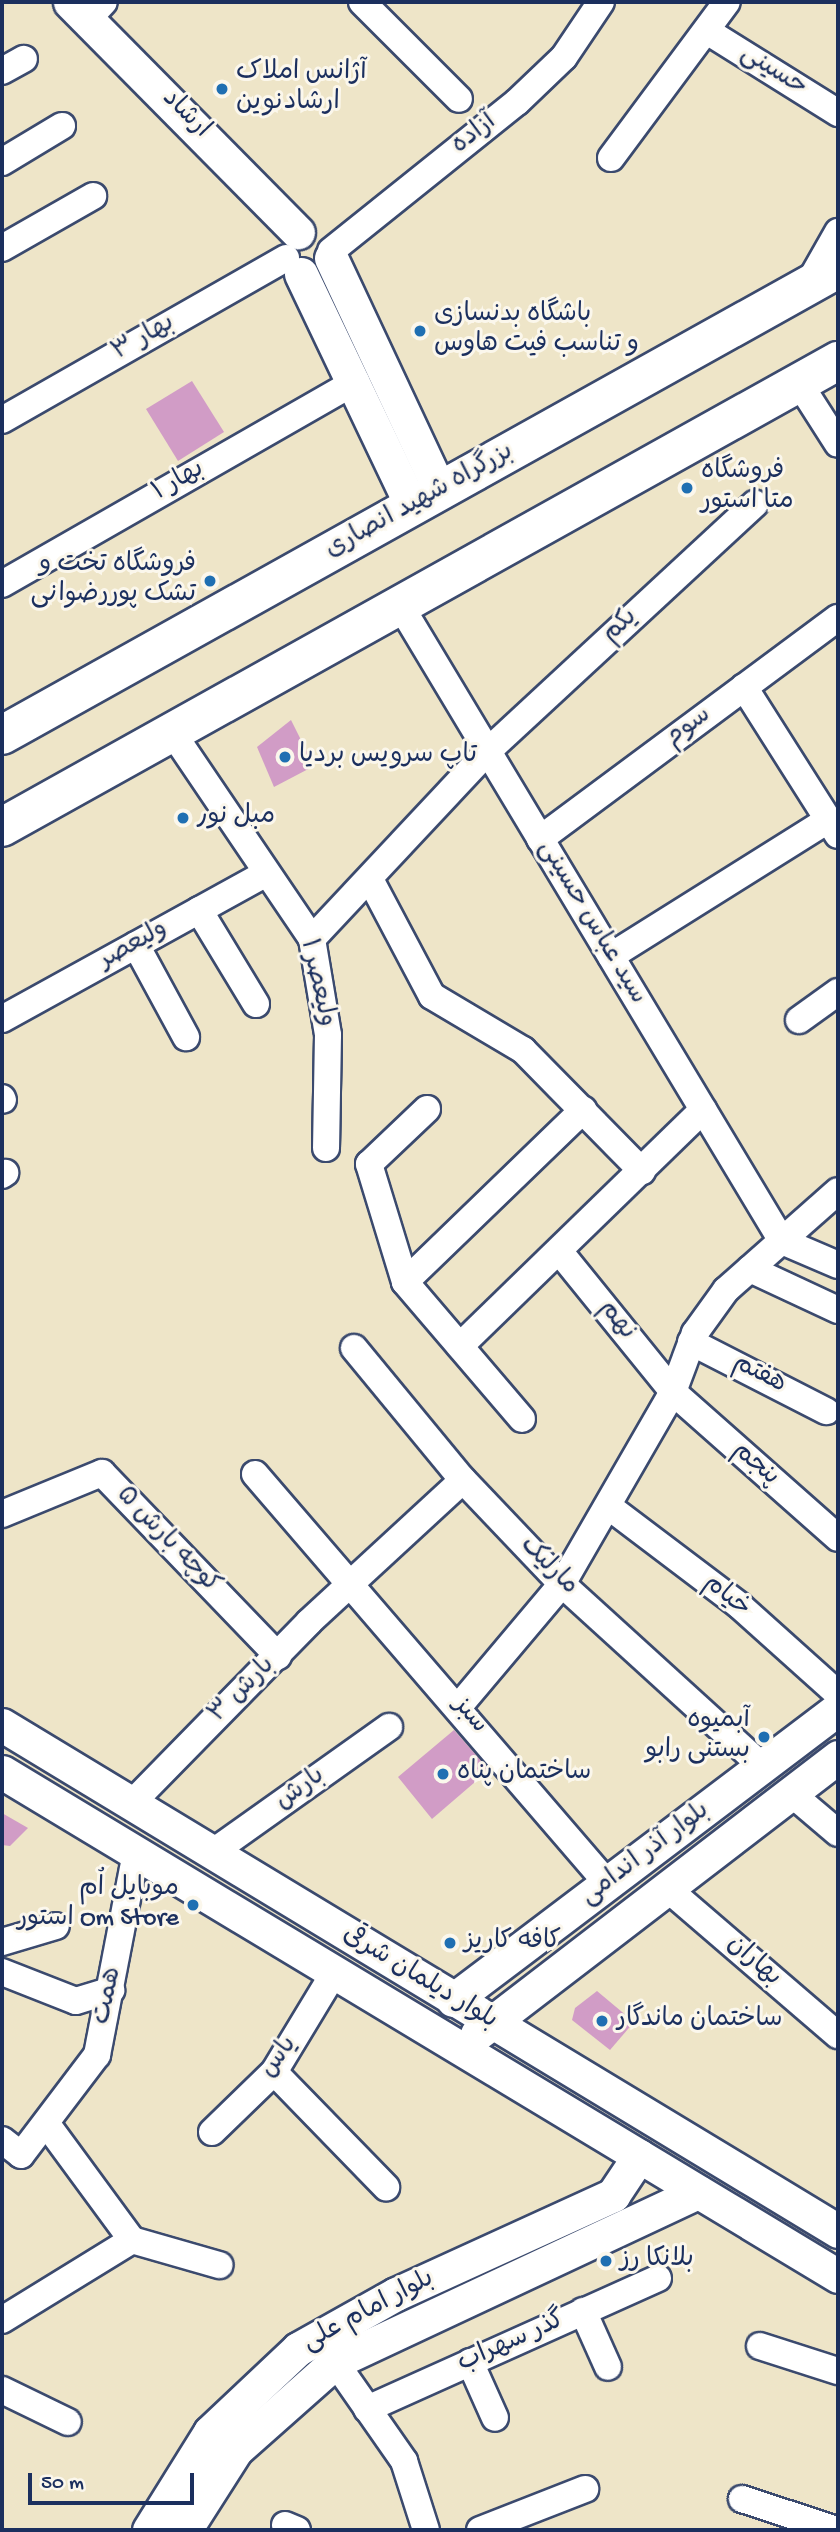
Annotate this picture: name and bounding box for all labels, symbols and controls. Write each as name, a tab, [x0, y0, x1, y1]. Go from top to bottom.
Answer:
street label: حسینی	[734, 39, 812, 105]
place label: آژانس املاک ارشادنوین	[236, 58, 367, 119]
marker: آژانس املاک ارشادنوین	[214, 81, 230, 97]
street label: ارشاد	[154, 84, 216, 146]
street label: آزاده	[446, 108, 504, 162]
place label: باشگاه بدنسازی و تناسب فیت هاوس	[434, 300, 639, 362]
street label: بهار ۳	[107, 309, 181, 369]
marker: باشگاه بدنسازی و تناسب فیت هاوس	[412, 323, 428, 339]
street label: بزرگراه شهید انصاری	[320, 437, 520, 567]
street label: بهار ۱	[147, 455, 211, 509]
place label: فروشگاه متا استور	[701, 457, 794, 518]
marker: فروشگاه متا استور	[679, 480, 695, 496]
place label: فروشگاه تخت و تشک پوررضوانی	[31, 550, 196, 612]
marker: فروشگاه تخت و تشک پوررضوانی	[202, 573, 218, 589]
street label: یکم	[597, 603, 645, 651]
street label: سوم	[660, 701, 718, 755]
place label: تاپ سرویس بردیا	[299, 741, 477, 773]
marker: تاپ سرویس بردیا	[277, 749, 293, 765]
place label: مبل نور	[197, 802, 275, 834]
marker: مبل نور	[175, 810, 191, 826]
street label: سید عباس حسینی	[530, 835, 652, 1011]
street label: ولیعصر	[94, 915, 174, 977]
street label: ولیعصر ۱	[291, 936, 341, 1030]
street label: نهم	[591, 1295, 641, 1347]
street label: هفتم	[727, 1348, 791, 1402]
street label: پنجم	[725, 1436, 785, 1494]
street label: کوچه بارش ۵	[108, 1481, 226, 1601]
street label: مارلیک	[512, 1531, 584, 1603]
street label: خیام	[696, 1569, 756, 1625]
street label: بارش ۳	[203, 1651, 283, 1731]
street label: سبز	[445, 1691, 493, 1741]
place label: آبمیوه بستنی رابو	[645, 1706, 750, 1768]
marker: آبمیوه بستنی رابو	[756, 1729, 772, 1745]
place label: ساختمان پناه	[457, 1758, 591, 1790]
street label: بارش	[270, 1762, 332, 1818]
marker: ساختمان پناه	[435, 1766, 451, 1782]
street label: بلوار آذر اندامی	[575, 1796, 717, 1914]
place label: موبایل اُم استور Om Store	[17, 1874, 179, 1936]
marker: موبایل اُم استور Om Store	[185, 1897, 201, 1913]
street label: بلوار دیلمان شرقی	[336, 1920, 502, 2038]
place label: کافه کاریز	[464, 1927, 561, 1959]
street label: بهاران	[719, 1930, 787, 1994]
marker: کافه کاریز	[442, 1935, 458, 1951]
street label: همت	[88, 1964, 130, 2028]
place label: ساختمان ماندگار	[616, 2005, 783, 2037]
marker: ساختمان ماندگار	[594, 2013, 610, 2029]
street label: یاس	[254, 2031, 306, 2085]
place label: بلانکا رز	[620, 2245, 694, 2277]
marker: بلانکا رز	[598, 2253, 614, 2269]
street label: بلوار امام علی	[298, 2264, 440, 2360]
street label: گذر سهراب	[453, 2305, 571, 2381]
scale bar	[32, 2458, 198, 2502]
text: 50 m	[41, 2472, 84, 2497]

